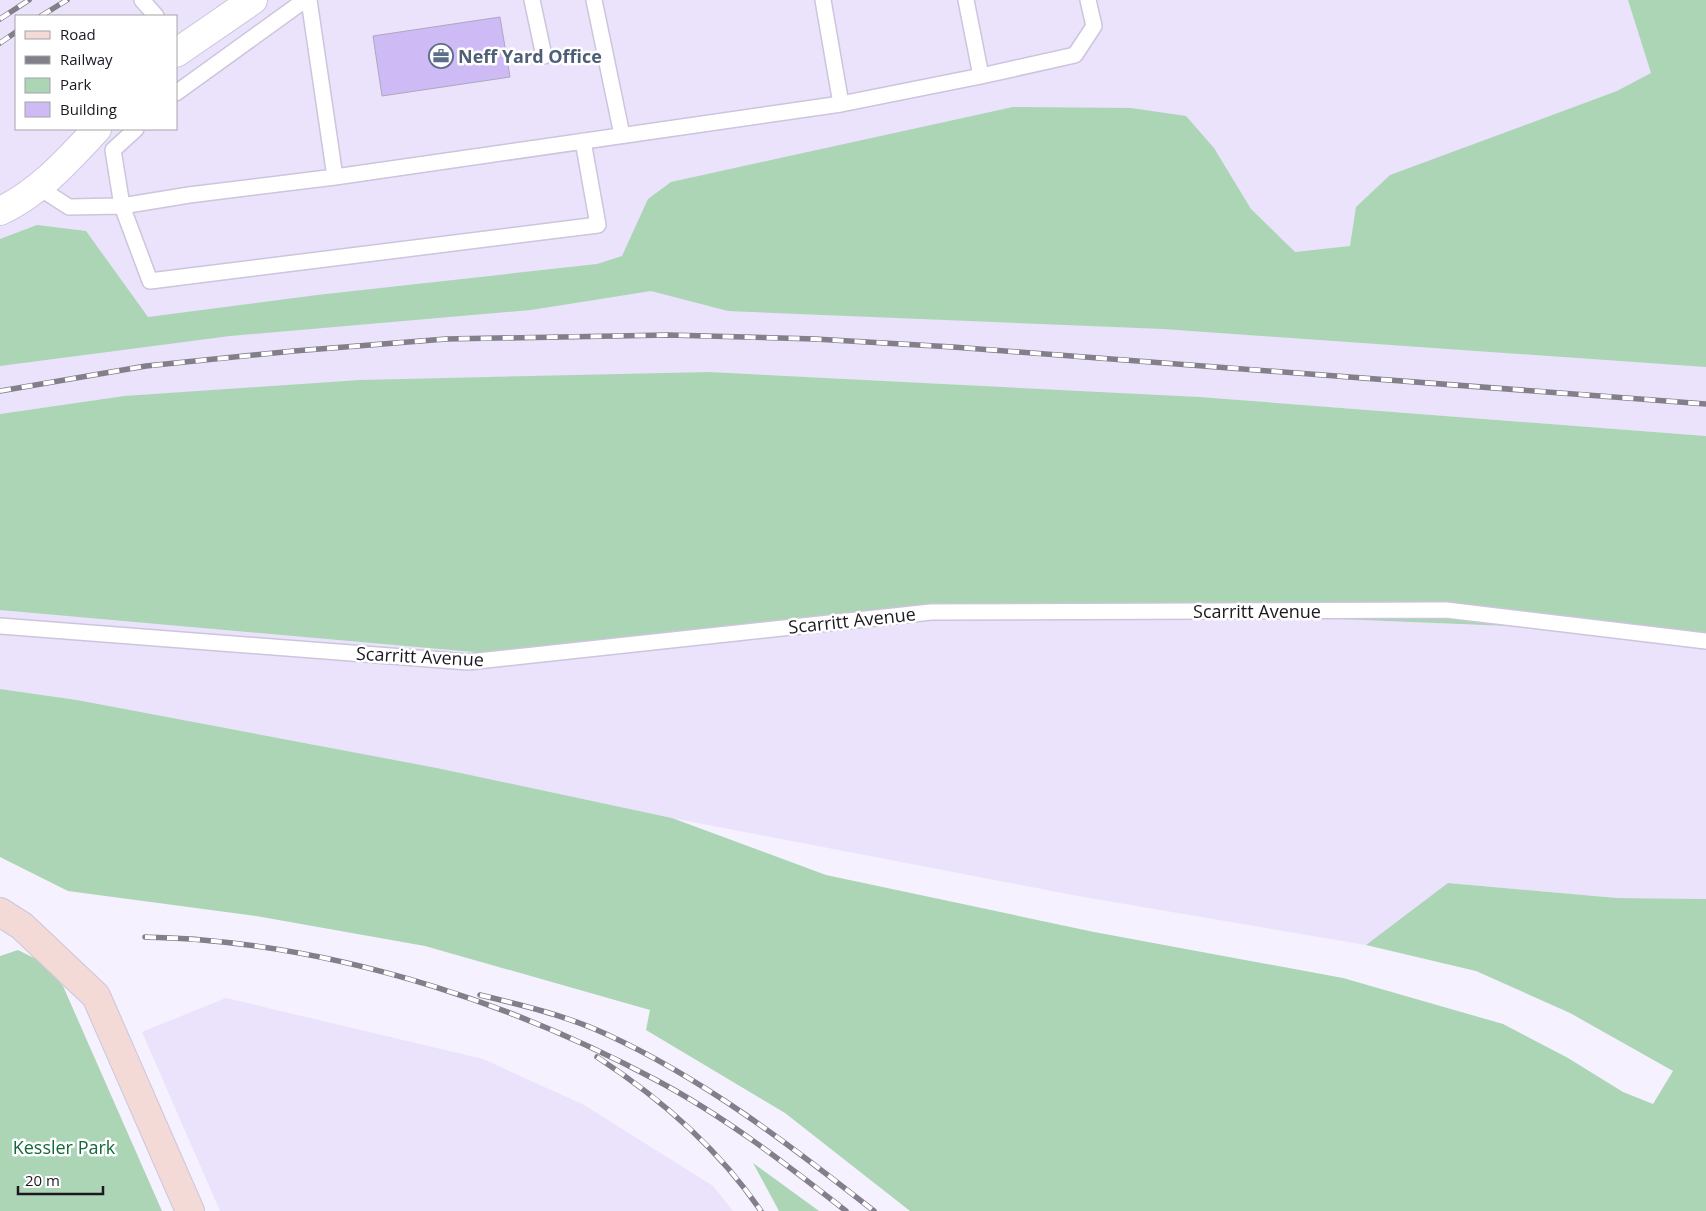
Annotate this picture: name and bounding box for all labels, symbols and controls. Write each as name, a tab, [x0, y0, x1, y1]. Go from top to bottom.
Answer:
legend	[15, 15, 178, 130]
text: Road	[60, 24, 96, 44]
office icon: Neff Yard Office	[428, 43, 454, 69]
place label: Neff Yard Office	[458, 44, 602, 68]
text: Railway	[60, 49, 113, 69]
text: Park	[60, 74, 91, 94]
text: Building	[60, 99, 117, 119]
street label: Scarritt Avenue	[1193, 599, 1321, 623]
street label: Scarritt Avenue	[787, 601, 917, 639]
street label: Scarritt Avenue	[355, 641, 485, 671]
park label: Kessler Park	[13, 1135, 116, 1159]
scale bar	[18, 1164, 102, 1196]
text: 20 m	[25, 1170, 60, 1190]

